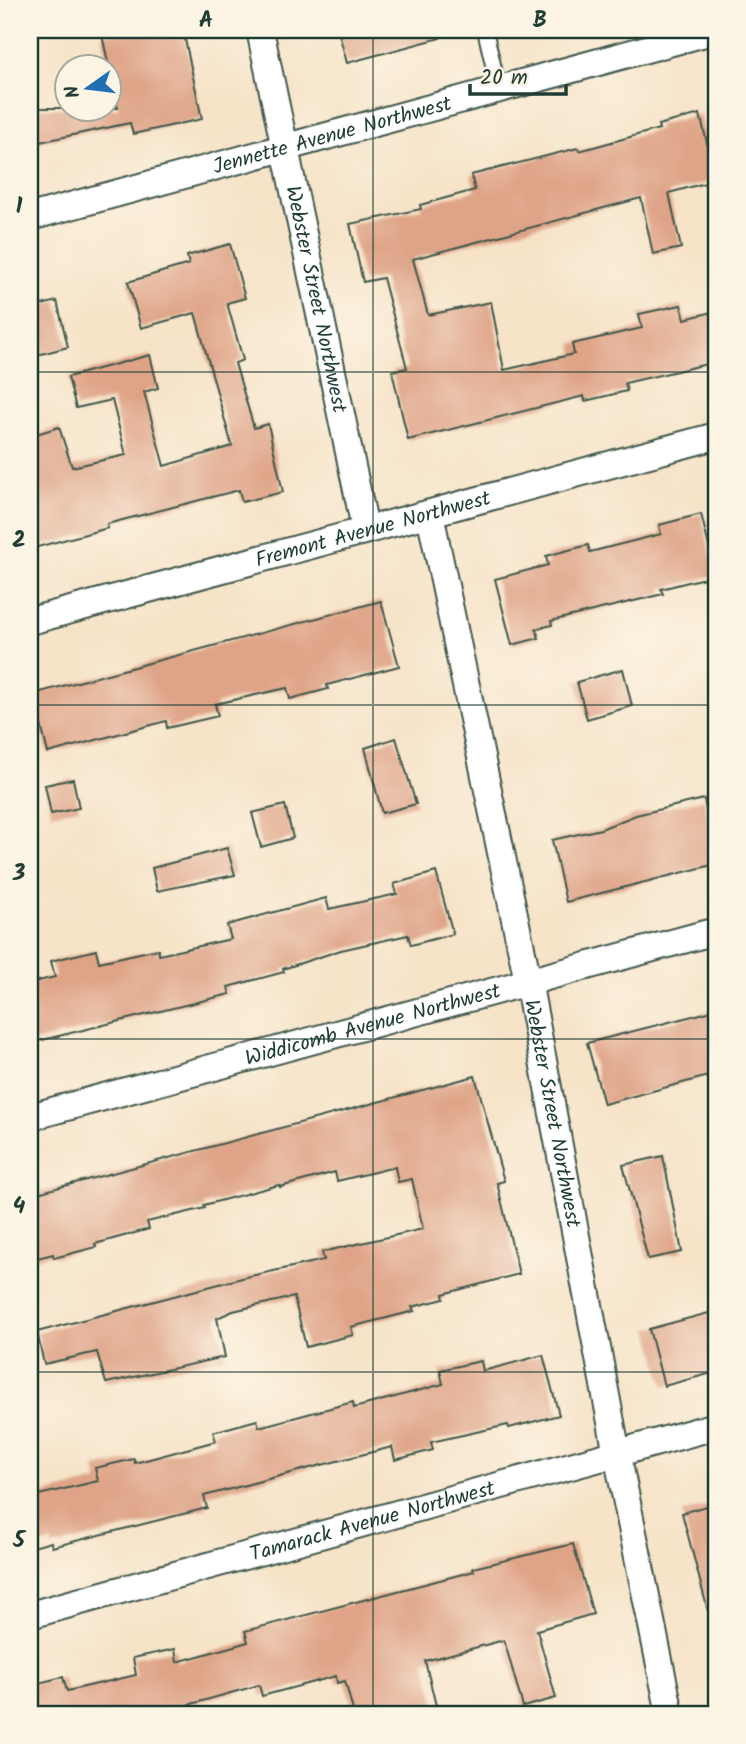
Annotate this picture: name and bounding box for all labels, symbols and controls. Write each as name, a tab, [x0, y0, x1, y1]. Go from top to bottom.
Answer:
text: A	[199, 3, 213, 39]
text: B	[533, 3, 547, 39]
north arrow	[52, 52, 122, 122]
scale bar	[470, 52, 566, 96]
text: 20 m	[480, 62, 528, 95]
text: N	[57, 82, 89, 101]
street label: Jennette Avenue Northwest	[209, 88, 456, 184]
street label: Webster Street Northwest	[275, 183, 355, 417]
text: 1	[16, 189, 23, 225]
street label: Fremont Avenue Northwest	[252, 482, 495, 578]
text: 2	[12, 523, 26, 559]
text: 3	[12, 856, 26, 892]
street label: Widdicomb Avenue Northwest	[242, 975, 505, 1076]
street label: Webster Street Northwest	[514, 997, 589, 1231]
text: 4	[13, 1189, 26, 1225]
street label: Tamarack Avenue Northwest	[246, 1472, 500, 1572]
text: 5	[12, 1523, 27, 1559]

